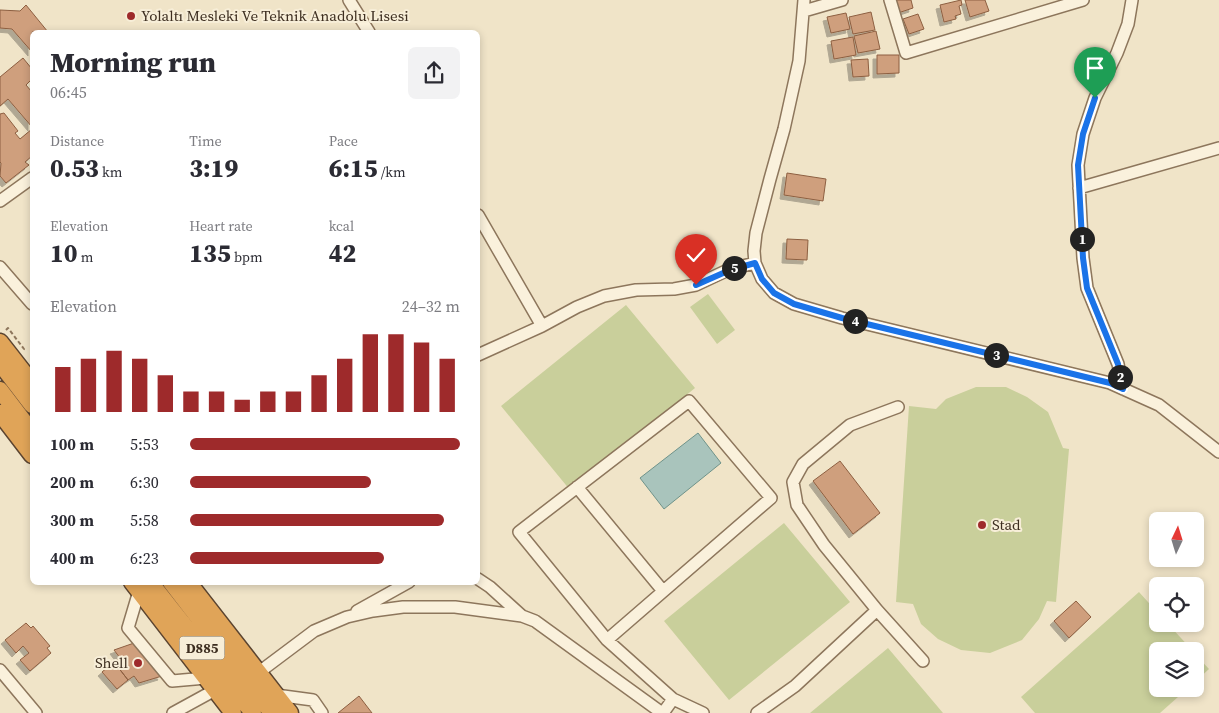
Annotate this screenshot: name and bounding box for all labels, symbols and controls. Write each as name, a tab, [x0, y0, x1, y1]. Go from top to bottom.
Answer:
place label: Yolaltı Mesleki Ve Teknik Anadolu Lisesi	[141, 5, 409, 26]
marker: Yolaltı Mesleki Ve Teknik Anadolu Lisesi	[125, 10, 137, 22]
text: Morning run	[50, 43, 216, 81]
button: share	[408, 47, 460, 99]
pin	[1074, 47, 1116, 98]
icon: arrive	[1081, 54, 1109, 82]
text: 06:45	[50, 81, 87, 103]
text: Distance	[50, 131, 104, 151]
text: Time	[189, 131, 222, 151]
text: Pace	[329, 131, 358, 151]
text: 0.53	[50, 151, 99, 185]
text: 3:19	[189, 151, 238, 185]
text: 6:15	[329, 151, 377, 185]
text: km	[99, 162, 122, 182]
text: /km	[377, 162, 406, 182]
text: Elevation	[50, 216, 108, 236]
text: Heart rate	[189, 216, 253, 236]
text: kcal	[329, 216, 354, 236]
pin: 1	[1070, 226, 1094, 252]
text: 1	[1079, 229, 1086, 249]
pin	[675, 234, 717, 285]
text: 10	[50, 236, 78, 270]
text: 135	[189, 236, 231, 270]
text: 42	[329, 236, 356, 270]
icon: check	[682, 241, 710, 269]
text: m	[78, 247, 93, 267]
text: bpm	[231, 247, 263, 267]
pin: 5	[722, 256, 746, 280]
text: 5	[731, 258, 738, 278]
text: Elevation	[50, 295, 117, 317]
text: 24–32 m	[402, 295, 460, 317]
pin: 4	[842, 308, 868, 334]
text: 4	[852, 311, 859, 331]
pin: 3	[984, 342, 1008, 368]
text: 3	[993, 345, 1000, 365]
pin: 2	[1108, 364, 1132, 390]
text: 2	[1117, 367, 1124, 387]
text: 100 m	[50, 433, 94, 455]
text: 5:53	[130, 433, 159, 455]
text: 200 m	[50, 471, 94, 493]
text: 6:30	[130, 471, 159, 493]
text: 300 m	[50, 509, 94, 531]
text: 5:58	[130, 509, 159, 531]
north arrow	[1149, 512, 1204, 568]
map controls	[1149, 512, 1204, 697]
place label: Stad	[992, 514, 1021, 535]
marker: Stad	[976, 519, 988, 531]
text: 400 m	[50, 547, 94, 569]
text: 6:23	[130, 547, 159, 569]
button: locate	[1149, 577, 1204, 632]
road number: D885	[180, 636, 224, 660]
button: layers	[1149, 642, 1204, 697]
place label: Shell	[95, 652, 129, 673]
marker: Shell	[132, 657, 144, 669]

